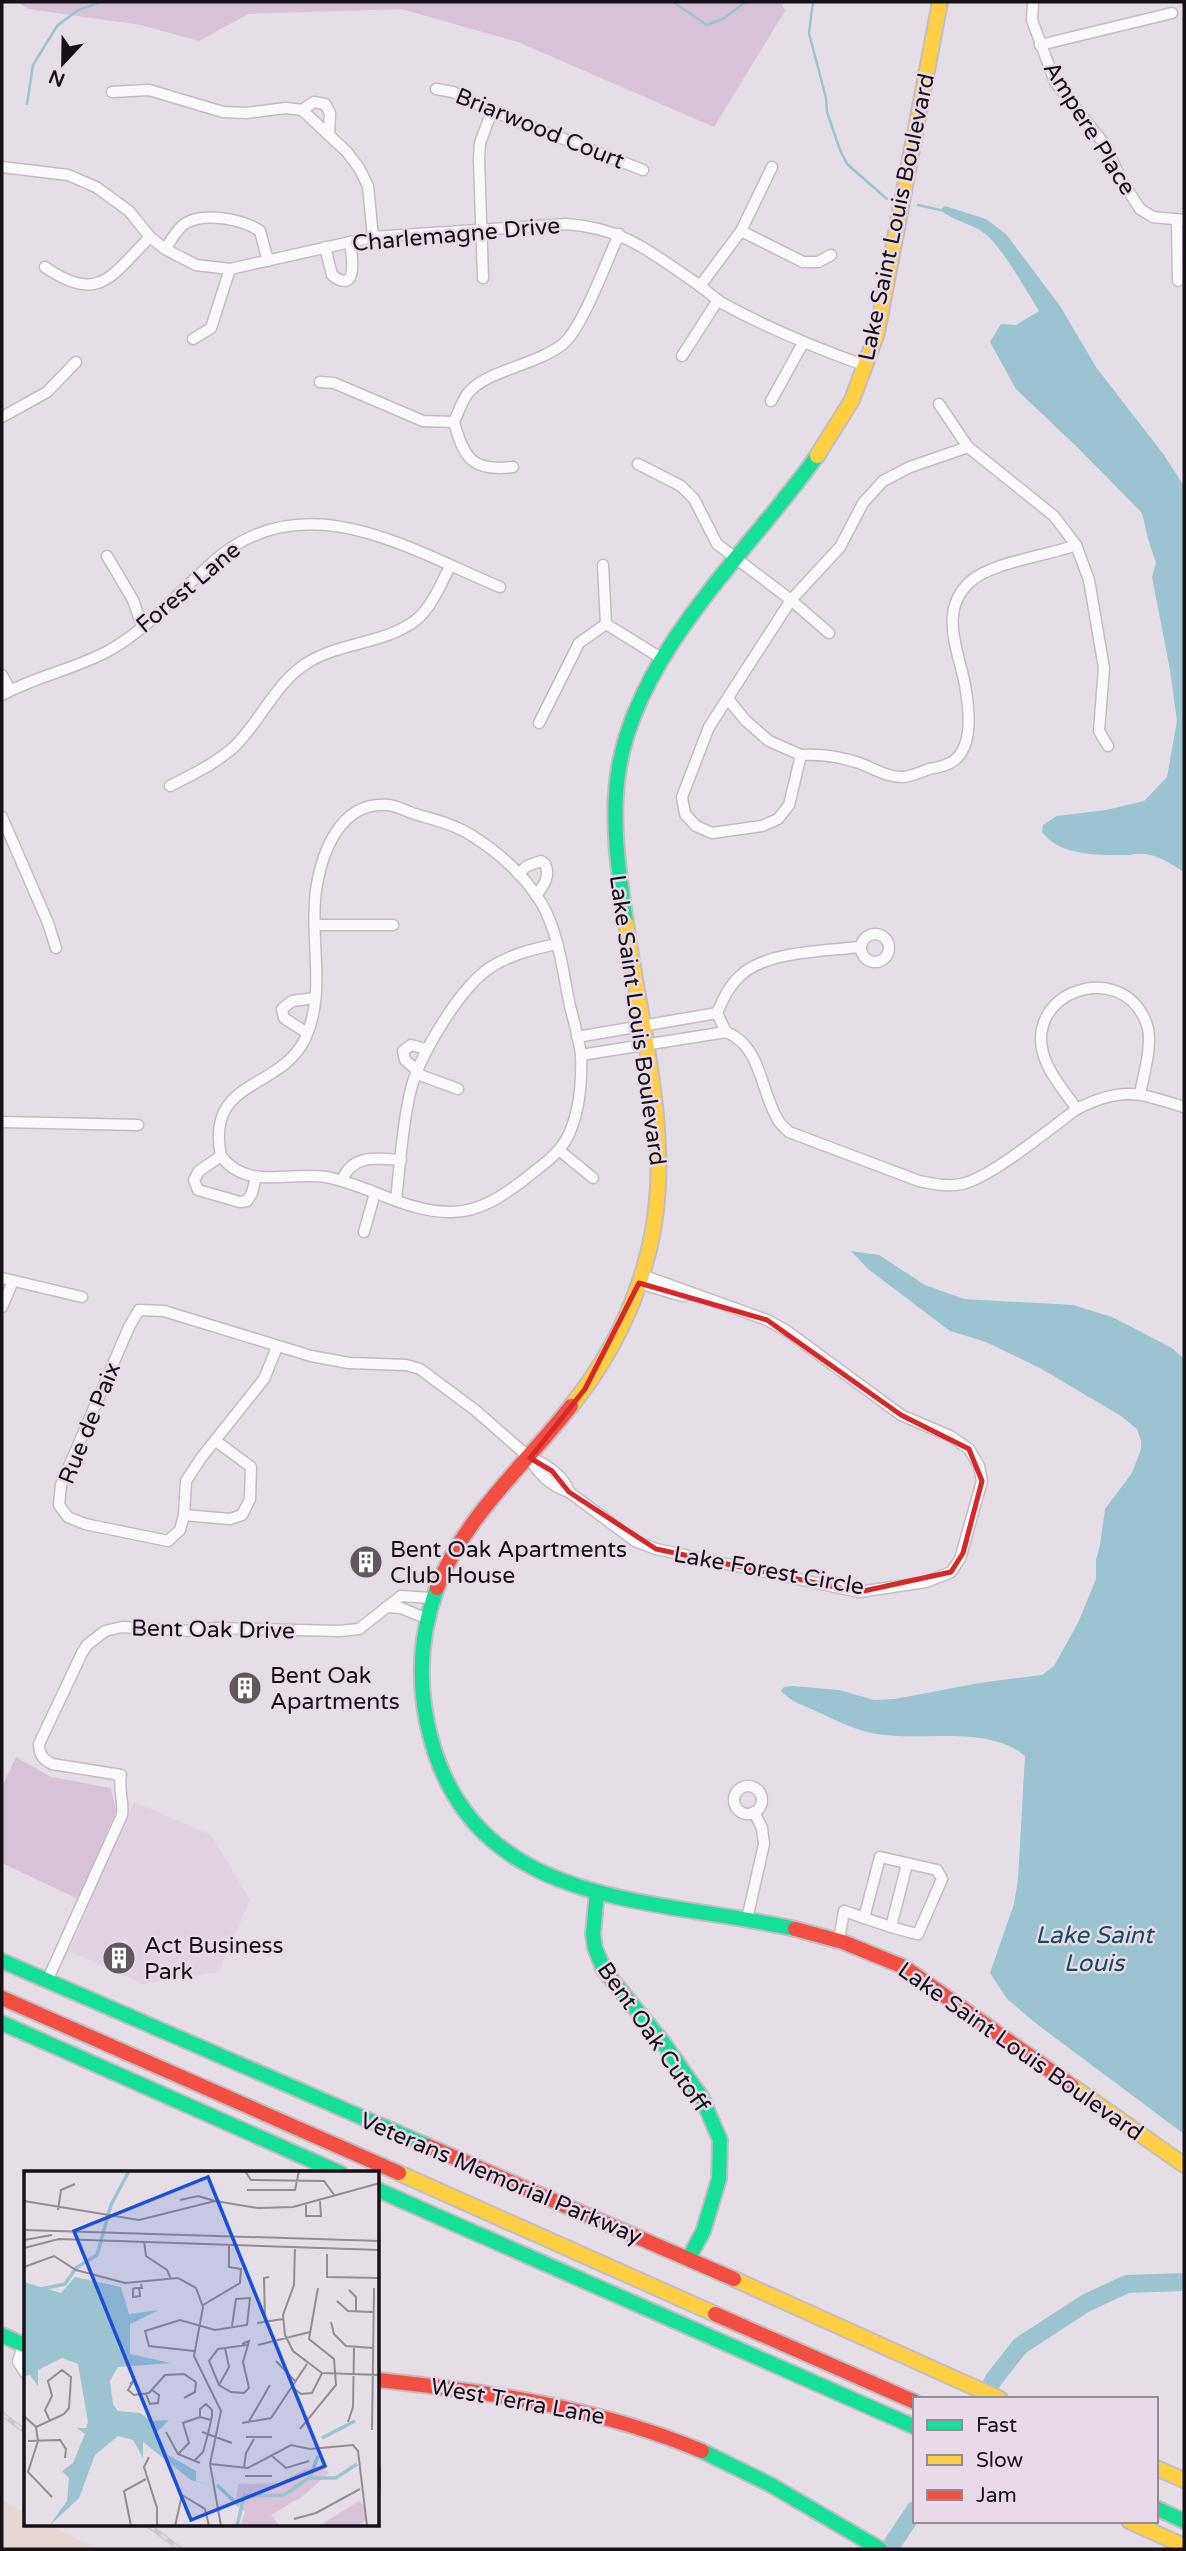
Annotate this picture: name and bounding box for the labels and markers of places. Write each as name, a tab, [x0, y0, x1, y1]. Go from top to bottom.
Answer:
place label: Bent Oak Apartments Club House	[390, 1536, 627, 1590]
building icon: Bent Oak Apartments Club House	[347, 1543, 385, 1581]
place label: Bent Oak Apartments	[270, 1662, 400, 1716]
building icon: Bent Oak Apartments	[226, 1669, 264, 1707]
place label: Act Business Park	[144, 1932, 284, 1986]
building icon: Act Business Park	[100, 1939, 138, 1977]

